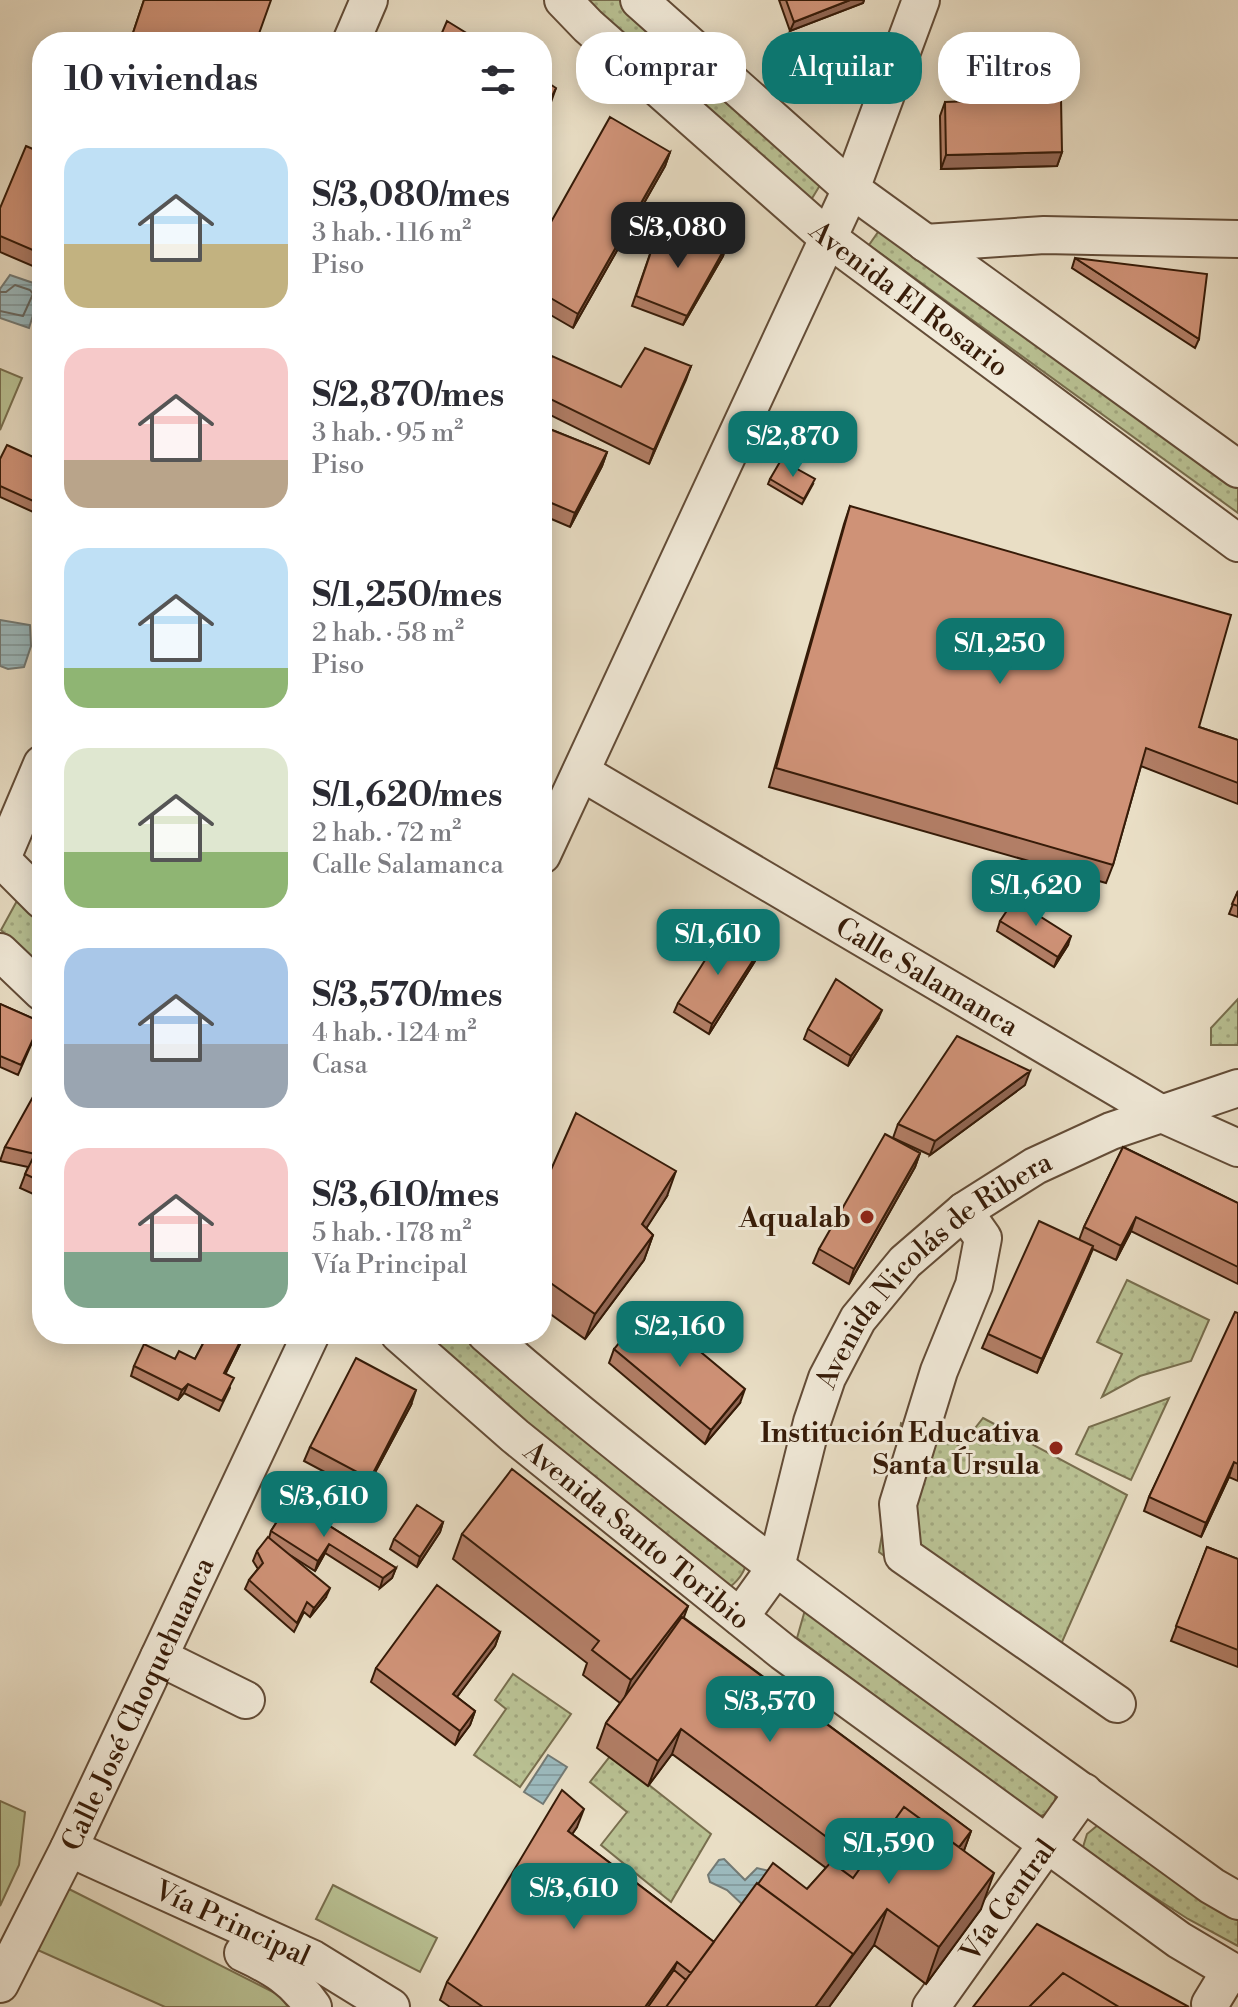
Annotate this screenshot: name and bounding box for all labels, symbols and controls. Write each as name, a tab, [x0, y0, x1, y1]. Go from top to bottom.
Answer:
chip: Comprar	[576, 32, 746, 104]
chip: Alquilar	[762, 32, 922, 104]
chip: Filtros	[938, 32, 1080, 104]
icon: filters	[476, 58, 520, 102]
text: 10 viviendas	[64, 59, 258, 101]
text: S/3,080/mes	[312, 175, 510, 217]
icon: home	[128, 180, 224, 276]
pin: S/3,080	[604, 202, 752, 270]
text: S/3,080	[629, 212, 727, 244]
street label: Avenida El Rosario	[801, 213, 1015, 385]
text: 3 hab. · 116 m²	[312, 217, 471, 249]
text: Piso	[312, 249, 364, 281]
text: S/2,870/mes	[312, 375, 504, 417]
icon: home	[128, 380, 224, 476]
pin: S/2,870	[719, 411, 867, 479]
text: 3 hab. · 95 m²	[312, 417, 463, 449]
text: S/2,870	[746, 421, 840, 453]
text: Piso	[312, 449, 364, 481]
text: S/1,250/mes	[312, 575, 502, 617]
icon: home	[128, 580, 224, 676]
text: 2 hab. · 58 m²	[312, 617, 464, 649]
pin: S/1,250	[926, 618, 1074, 686]
text: S/1,250	[954, 628, 1046, 660]
text: Piso	[312, 649, 364, 681]
text: S/1,620/mes	[312, 775, 503, 817]
icon: home	[128, 780, 224, 876]
text: 2 hab. · 72 m²	[312, 817, 461, 849]
text: Calle Salamanca	[312, 849, 504, 881]
pin: S/1,620	[962, 860, 1110, 928]
text: S/1,620	[990, 870, 1082, 902]
pin: S/1,610	[644, 909, 792, 977]
street label: Calle Salamanca	[829, 910, 1025, 1045]
text: S/1,610	[675, 919, 761, 951]
text: S/3,570/mes	[312, 975, 503, 1017]
icon: home	[128, 980, 224, 1076]
text: 4 hab. · 124 m²	[312, 1017, 477, 1049]
text: Casa	[312, 1049, 368, 1081]
street label: Avenida Nicolás de Ribera	[808, 1144, 1058, 1394]
text: S/3,610/mes	[312, 1175, 499, 1217]
icon: home	[128, 1180, 224, 1276]
place label: Aqualab	[738, 1201, 851, 1236]
marker: Aqualab	[858, 1208, 876, 1226]
text: 5 hab. · 178 m²	[312, 1217, 472, 1249]
text: Vía Principal	[312, 1249, 467, 1281]
pin: S/2,160	[606, 1301, 754, 1369]
text: S/2,160	[634, 1311, 726, 1343]
place label: Institución Educativa Santa Úrsula	[760, 1416, 1041, 1483]
street label: Avenida Santo Toribio	[515, 1434, 757, 1638]
marker: Institución Educativa Santa Úrsula	[1047, 1439, 1065, 1457]
pin: S/3,610	[250, 1471, 398, 1539]
text: S/3,610	[279, 1481, 369, 1513]
street label: Calle José Choquehuanca	[54, 1551, 223, 1857]
pin: S/3,570	[696, 1676, 844, 1744]
text: S/3,570	[724, 1686, 816, 1718]
pin: S/1,590	[815, 1818, 963, 1886]
text: S/1,590	[843, 1828, 935, 1860]
street label: Vía Central	[953, 1832, 1064, 1969]
pin: S/3,610	[500, 1863, 648, 1931]
street label: Vía Principal	[148, 1873, 316, 1974]
text: S/3,610	[529, 1873, 619, 1905]

